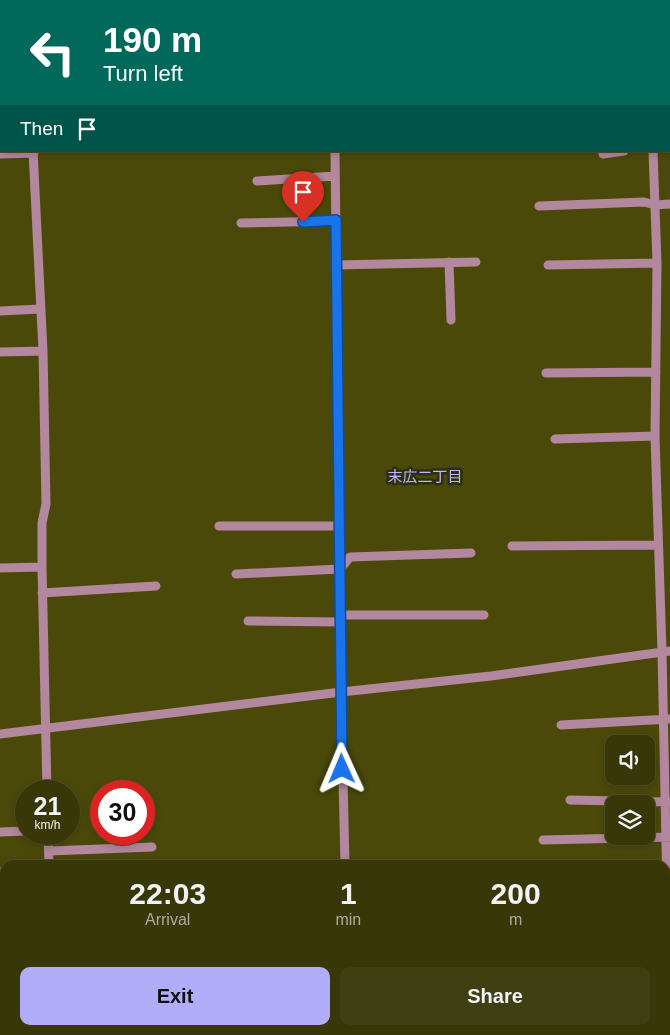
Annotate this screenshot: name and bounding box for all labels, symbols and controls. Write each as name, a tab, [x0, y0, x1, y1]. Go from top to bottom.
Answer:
icon: left	[20, 20, 85, 85]
text: 190 m	[103, 20, 202, 59]
text: Turn left	[103, 61, 183, 86]
icon: arrive	[73, 115, 101, 143]
text: Then	[20, 118, 63, 139]
pin	[282, 171, 324, 222]
icon: arrive	[289, 178, 317, 206]
district label: 末広二丁目	[387, 468, 463, 485]
map controls	[605, 735, 655, 845]
button: sound	[605, 735, 655, 785]
position arrow	[315, 742, 367, 794]
speed limit sign: 30	[90, 780, 155, 845]
text: 21	[34, 792, 61, 820]
button: layers	[605, 795, 655, 845]
text: km/h	[34, 818, 61, 832]
text: 22:03	[129, 877, 206, 910]
text: 1	[340, 877, 357, 910]
text: 200	[491, 877, 541, 910]
text: Arrival	[145, 911, 190, 928]
text: min	[335, 911, 361, 928]
text: m	[509, 911, 522, 928]
button: Exit	[20, 967, 330, 1025]
button: Share	[340, 967, 650, 1025]

